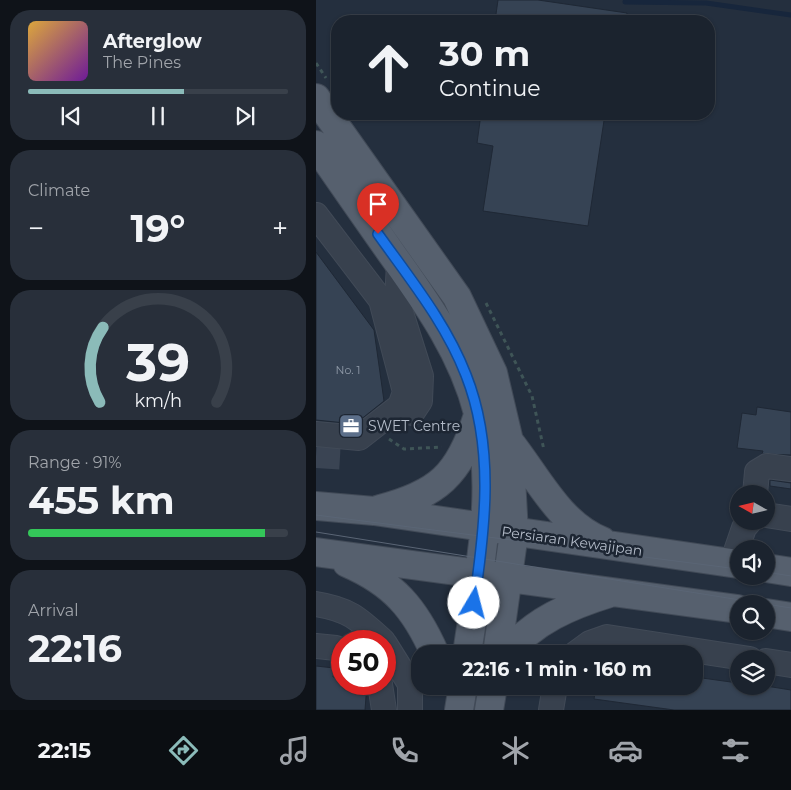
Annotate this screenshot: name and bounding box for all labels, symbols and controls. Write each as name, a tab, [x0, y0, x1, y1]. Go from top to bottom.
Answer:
text: Afterglow	[103, 30, 202, 53]
text: 30 m	[439, 32, 530, 75]
icon: ahead	[356, 35, 421, 100]
text: The Pines	[103, 53, 181, 72]
text: Continue	[439, 75, 541, 102]
icon: previous	[57, 102, 85, 130]
icon: pause	[144, 102, 172, 130]
icon: next	[231, 102, 259, 130]
text: Climate	[28, 181, 90, 200]
pin	[357, 183, 399, 234]
icon: arrive	[364, 190, 392, 218]
text: 19°	[131, 205, 186, 252]
text: −	[28, 211, 44, 245]
text: +	[272, 211, 288, 245]
text: 39	[125, 331, 190, 394]
house number: No. 1	[336, 363, 360, 377]
text: km/h	[134, 390, 182, 411]
office icon: SWET Centre	[338, 413, 364, 439]
place label: SWET Centre	[368, 417, 460, 435]
text: Range · 91%	[28, 453, 122, 472]
text: 455 km	[28, 477, 175, 524]
north arrow	[730, 485, 775, 530]
map controls	[730, 485, 775, 695]
street label: Persiaran Kewajipan	[500, 522, 644, 560]
button: sound	[730, 540, 775, 585]
position arrow	[447, 576, 499, 628]
button: search	[730, 595, 775, 640]
text: Arrival	[28, 601, 78, 620]
text: 22:16	[28, 625, 122, 672]
speed limit sign: 50	[331, 630, 396, 695]
button: layers	[730, 650, 775, 695]
text: 22:16 · 1 min · 160 m	[462, 658, 652, 681]
icon: directions	[166, 733, 201, 768]
icon: music	[277, 733, 312, 768]
icon: phone	[387, 733, 422, 768]
icon: climate	[498, 733, 533, 768]
icon: car	[608, 733, 643, 768]
icon: filters	[718, 733, 753, 768]
text: 22:15	[38, 737, 91, 764]

